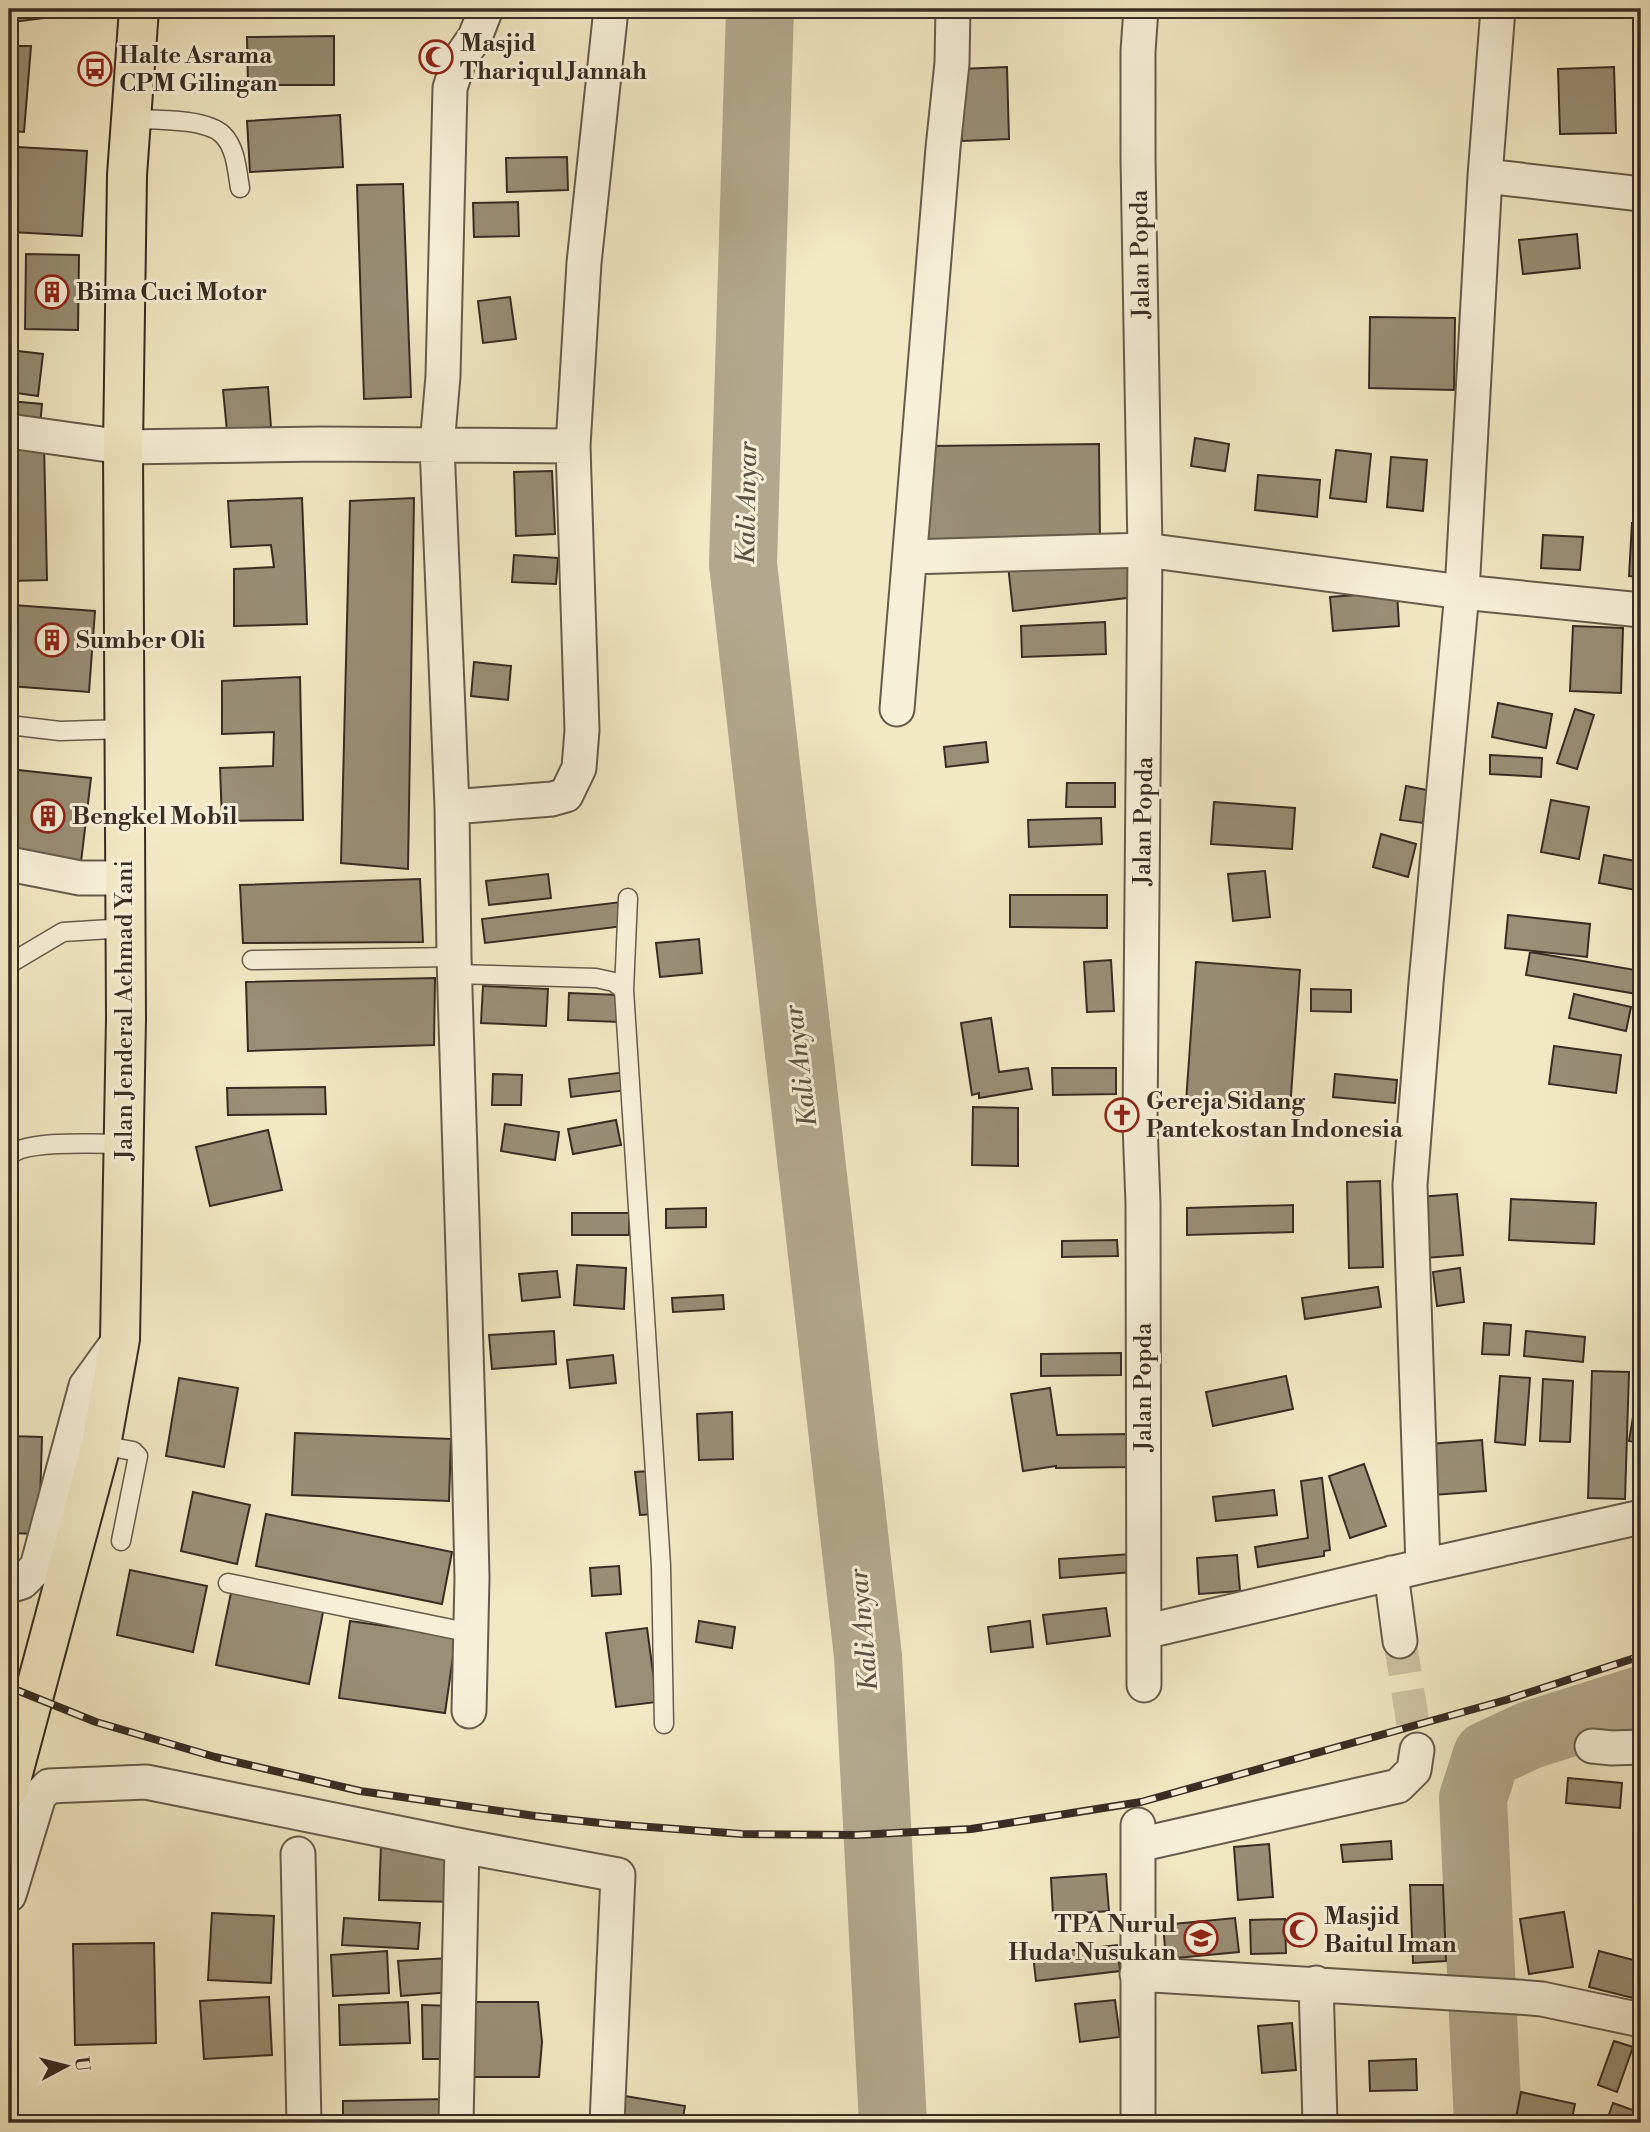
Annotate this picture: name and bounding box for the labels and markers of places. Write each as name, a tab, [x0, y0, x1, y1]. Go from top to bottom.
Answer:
place label: Masjid Thariqul Jannah	[460, 29, 647, 87]
mosque icon: Masjid Thariqul Jannah	[417, 38, 455, 76]
place label: Halte Asrama CPM Gilingan	[119, 41, 278, 99]
bus stop icon: Halte Asrama CPM Gilingan	[76, 50, 114, 88]
building icon: Bima Cuci Motor	[33, 273, 71, 311]
place label: Bima Cuci Motor	[76, 278, 267, 308]
building icon: Sumber Oli	[33, 621, 71, 659]
place label: Sumber Oli	[76, 626, 206, 656]
building icon: Bengkel Mobil	[29, 797, 67, 835]
place label: Bengkel Mobil	[72, 802, 237, 832]
place label: Gereja Sidang Pantekostan Indonesia	[1146, 1087, 1404, 1145]
church icon: Gereja Sidang Pantekostan Indonesia	[1103, 1096, 1141, 1134]
place label: Masjid Baitul Iman	[1324, 1902, 1457, 1960]
place label: TPA Nurul Huda Nusukan	[1008, 1910, 1176, 1968]
mosque icon: Masjid Baitul Iman	[1281, 1911, 1319, 1949]
school or university icon: TPA Nurul Huda Nusukan	[1182, 1919, 1220, 1957]

